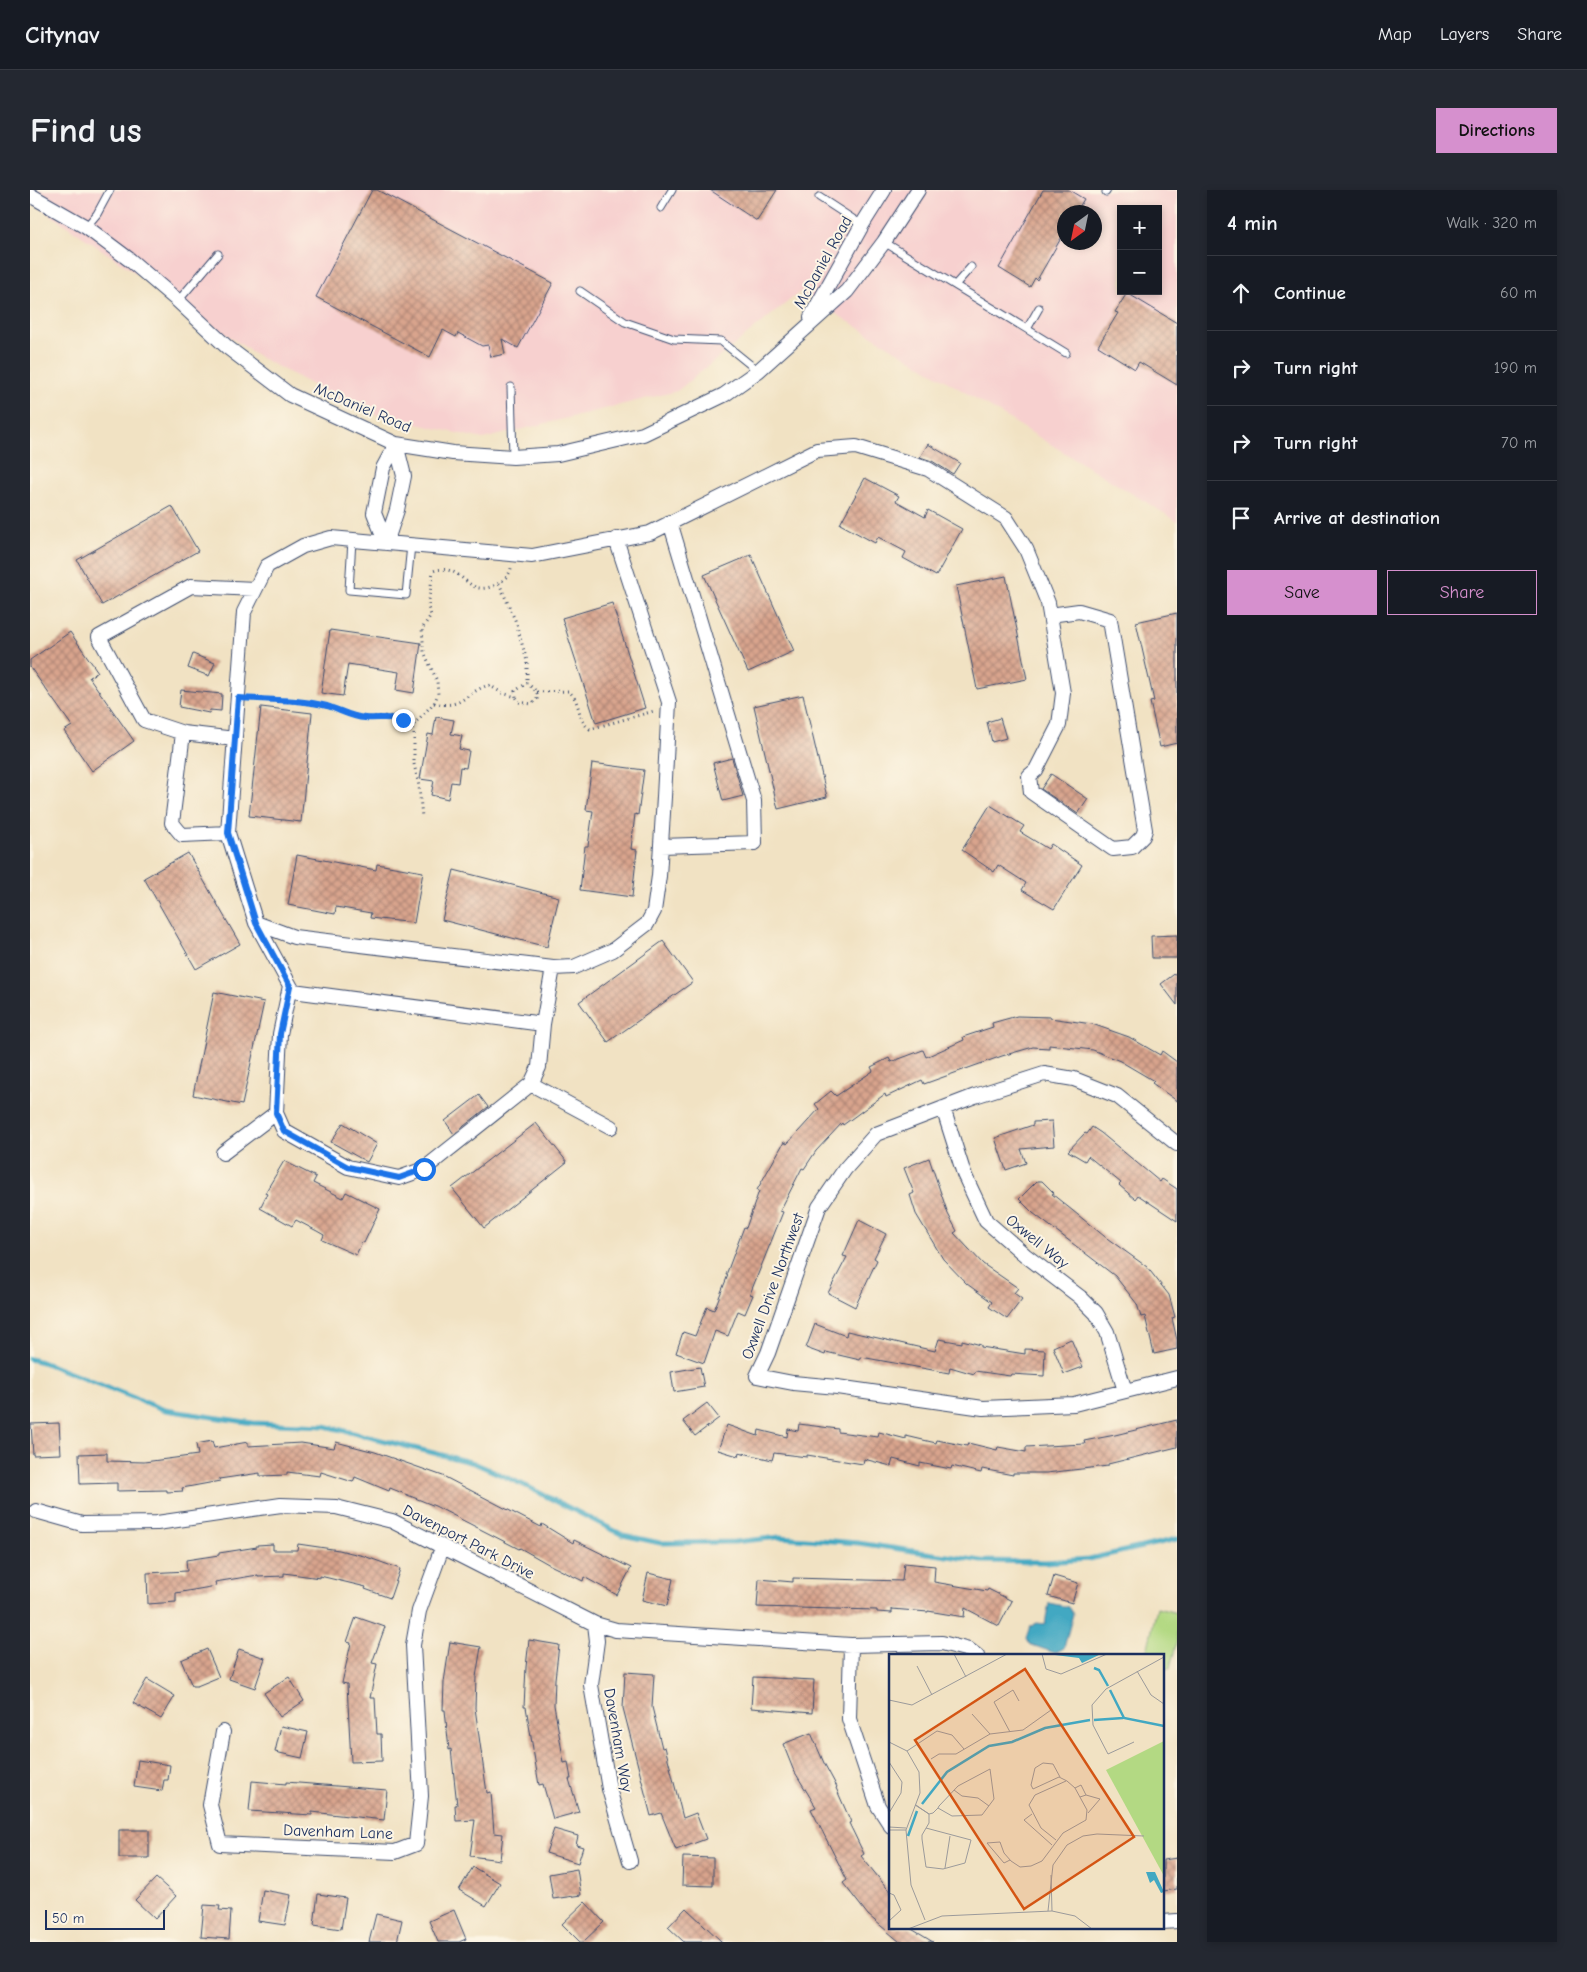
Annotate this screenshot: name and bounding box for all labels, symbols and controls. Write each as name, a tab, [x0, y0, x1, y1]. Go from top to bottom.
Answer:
text: Citynav	[25, 21, 100, 49]
text: Map	[1378, 24, 1412, 45]
text: Layers	[1440, 24, 1489, 45]
text: Share	[1517, 24, 1562, 45]
button: Directions	[1436, 108, 1557, 153]
text: Find us	[30, 110, 142, 151]
north arrow	[1057, 205, 1102, 250]
map controls	[1117, 205, 1162, 295]
button: +	[1117, 205, 1162, 250]
text: 4 min	[1227, 211, 1278, 235]
street label: McDaniel Road	[790, 213, 856, 312]
text: Walk · 320 m	[1446, 214, 1537, 232]
button: −	[1117, 250, 1162, 295]
icon: ahead	[1227, 279, 1255, 307]
text: Continue	[1274, 282, 1346, 304]
text: 60 m	[1500, 284, 1537, 302]
icon: right	[1227, 354, 1255, 382]
text: Turn right	[1274, 357, 1358, 379]
text: 190 m	[1494, 359, 1537, 377]
street label: McDaniel Road	[312, 379, 414, 436]
icon: right	[1227, 429, 1255, 457]
text: Turn right	[1274, 432, 1358, 454]
text: 70 m	[1501, 434, 1537, 452]
icon: arrive	[1227, 504, 1255, 532]
text: Arrive at destination	[1274, 507, 1440, 529]
button: Save	[1227, 570, 1377, 615]
button: Share	[1387, 570, 1537, 615]
route end	[392, 709, 415, 732]
route start	[413, 1158, 436, 1181]
street label: Oxwell Drive Northwest	[738, 1210, 808, 1362]
street label: Oxwell Way	[1002, 1211, 1073, 1273]
street label: Davenport Park Drive	[400, 1501, 537, 1583]
inset map	[889, 1654, 1164, 1930]
street label: Davenham Way	[600, 1687, 636, 1794]
street label: Davenham Lane	[283, 1821, 393, 1843]
scale bar	[45, 1907, 165, 1930]
text: 50 m	[52, 1910, 84, 1927]

